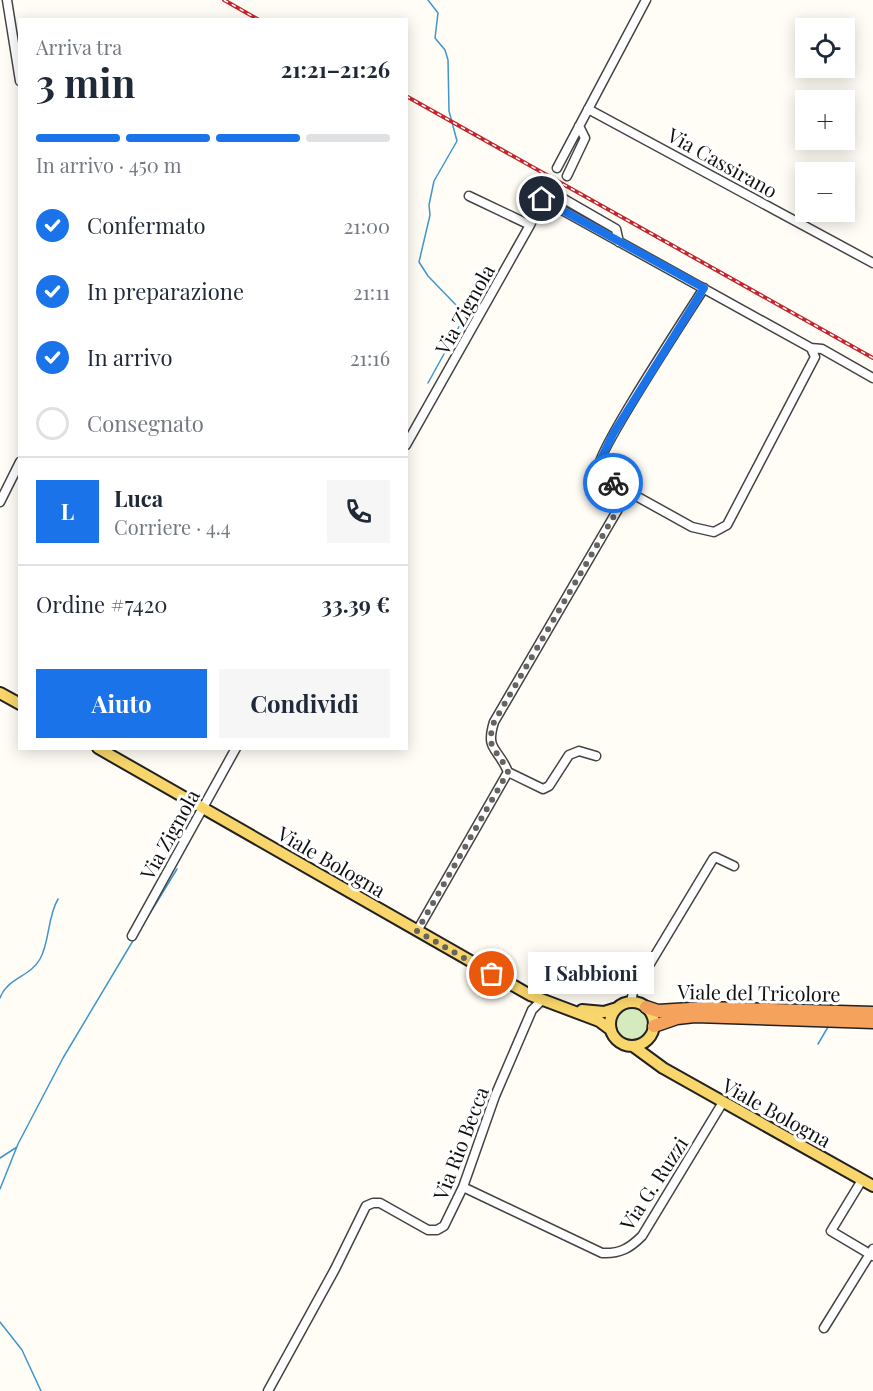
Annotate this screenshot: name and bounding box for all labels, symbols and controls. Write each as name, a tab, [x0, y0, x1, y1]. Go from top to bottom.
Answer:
map controls	[795, 18, 855, 222]
button: locate	[795, 18, 855, 78]
text: Arriva tra	[36, 33, 122, 60]
text: 21:21–21:26	[281, 54, 390, 84]
text: 3 min	[36, 56, 135, 108]
button: +	[795, 90, 855, 150]
street label: Via Cassirano	[662, 120, 783, 203]
text: In arrivo · 450 m	[36, 151, 182, 178]
button: −	[795, 162, 855, 222]
pin	[516, 173, 567, 224]
icon: home	[525, 182, 558, 215]
icon: check	[36, 209, 69, 242]
text: Confermato	[87, 210, 206, 240]
text: 21:00	[344, 212, 390, 239]
street label: Via Zignola	[428, 259, 500, 360]
icon: check	[36, 275, 69, 308]
text: In preparazione	[87, 276, 244, 306]
text: 21:11	[353, 278, 390, 305]
icon: check	[36, 341, 69, 374]
text: In arrivo	[87, 342, 173, 372]
text: 21:16	[350, 344, 390, 371]
text: Consegnato	[87, 408, 204, 438]
courier	[583, 453, 643, 513]
icon: bike	[597, 467, 630, 500]
button: phone	[327, 480, 390, 543]
text: Luca	[114, 483, 163, 513]
text: L	[61, 496, 74, 526]
text: Corriere · 4.4	[114, 513, 231, 540]
text: Ordine #7420	[36, 589, 167, 619]
text: 33.39 €	[321, 589, 390, 619]
button: Aiuto	[36, 669, 207, 738]
button: Condividi	[219, 669, 390, 738]
street label: Via Zignola	[133, 784, 205, 885]
street label: Viale Bologna	[272, 819, 391, 903]
pin	[466, 948, 517, 999]
callout: I Sabbioni	[528, 953, 654, 995]
icon: bag	[475, 957, 508, 990]
text: I Sabbioni	[544, 959, 638, 986]
street label: Viale del Tricolore	[676, 977, 841, 1007]
street label: Viale Bologna	[717, 1070, 836, 1153]
street label: Via Rio Becca	[426, 1082, 494, 1204]
street label: Via G. Ruzzi	[612, 1131, 693, 1236]

